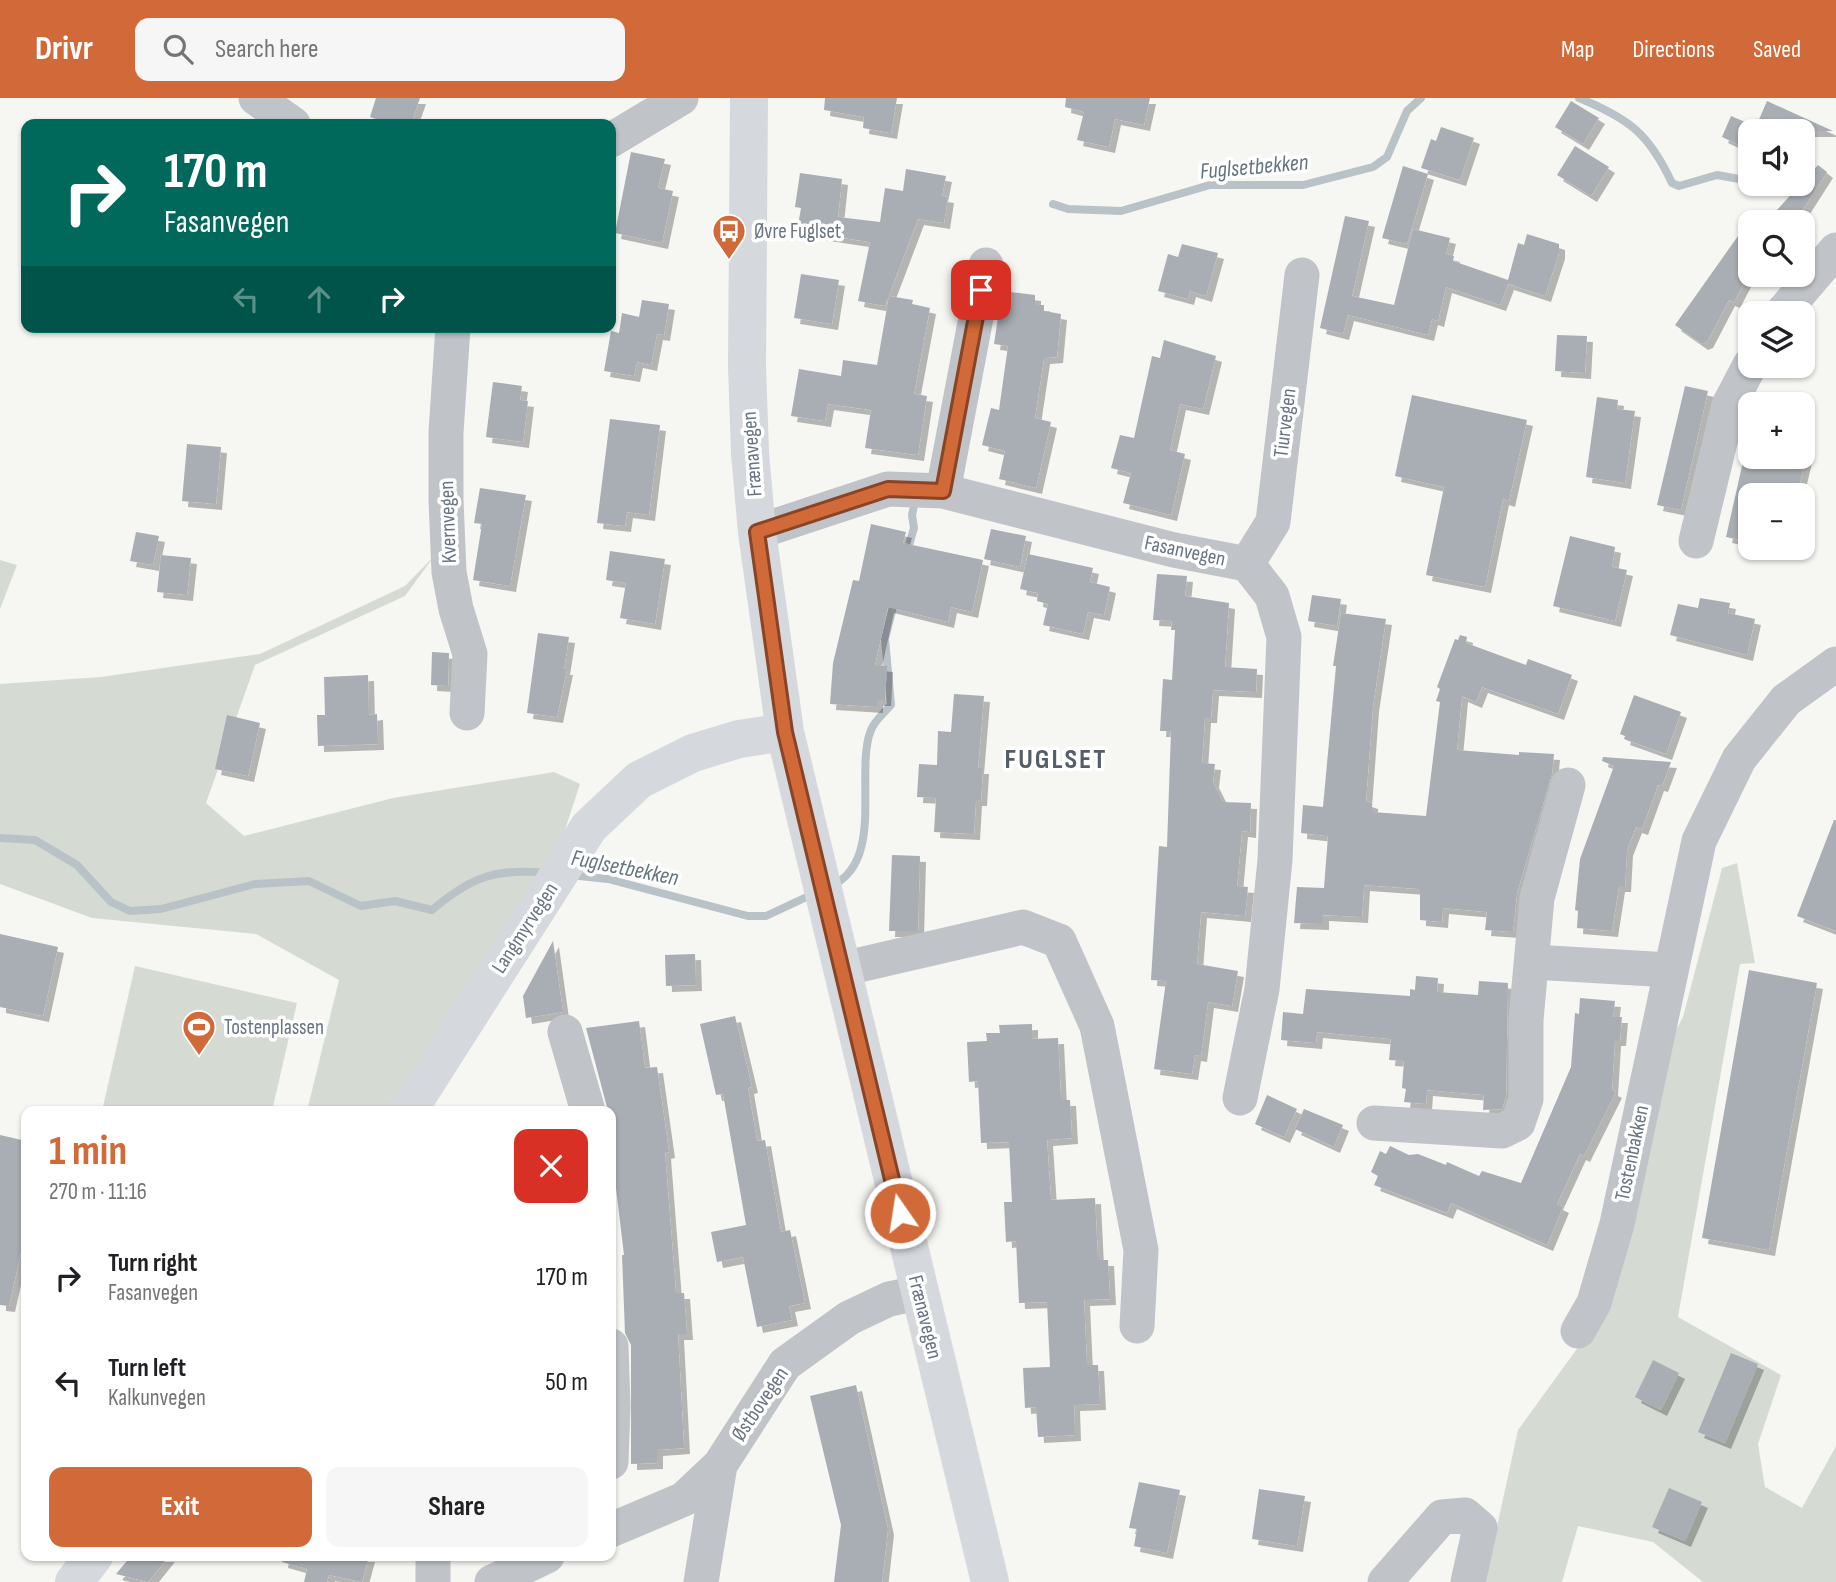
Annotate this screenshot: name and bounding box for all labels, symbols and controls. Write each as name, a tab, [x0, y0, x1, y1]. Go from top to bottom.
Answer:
search box	[135, 18, 625, 81]
text: Drivr	[35, 29, 93, 69]
icon: search	[159, 30, 197, 68]
text: Search here	[215, 34, 318, 65]
text: Map	[1561, 35, 1594, 64]
text: Directions	[1632, 35, 1715, 64]
text: Saved	[1753, 35, 1801, 64]
map controls	[1738, 119, 1815, 560]
button: sound	[1738, 119, 1815, 196]
text: 170 m	[164, 143, 268, 202]
icon: right	[49, 147, 140, 238]
water label: Fuglsetbekken	[1199, 148, 1310, 186]
text: Fasanvegen	[164, 203, 289, 242]
button: search	[1738, 210, 1815, 287]
bus stop icon: Øvre Fuglset	[710, 212, 748, 261]
place label: Øvre Fuglset	[754, 219, 841, 244]
pin	[951, 260, 1011, 320]
icon: arrive	[962, 271, 1000, 309]
icon: left	[227, 280, 265, 318]
icon: ahead	[300, 280, 338, 318]
icon: right	[373, 280, 411, 318]
button: layers	[1738, 301, 1815, 378]
street label: Tiurvegen	[1268, 387, 1302, 459]
button: +	[1738, 392, 1815, 469]
street label: Frænavegen	[737, 411, 767, 497]
street label: Kvernvegen	[434, 480, 462, 564]
button: −	[1738, 483, 1815, 560]
street label: Fasanvegen	[1142, 530, 1228, 572]
district label: FUGLSET	[1005, 743, 1107, 776]
water label: Fuglsetbekken	[569, 844, 681, 892]
street label: Langmyrvegen	[486, 878, 564, 978]
sports icon: Tostenplassen	[180, 1008, 218, 1057]
place label: Tostenplassen	[224, 1015, 324, 1040]
street label: Tostenbakken	[1610, 1103, 1654, 1203]
text: 1 min	[49, 1126, 127, 1177]
button: close	[514, 1129, 588, 1203]
position arrow	[863, 1176, 937, 1250]
text: 270 m · 11:16	[49, 1178, 147, 1206]
text: Turn right	[108, 1248, 197, 1279]
icon: right	[49, 1259, 87, 1297]
text: 170 m	[536, 1262, 588, 1293]
street label: Frænavegen	[903, 1273, 947, 1361]
text: Fasanvegen	[108, 1279, 198, 1307]
text: Turn left	[108, 1353, 186, 1384]
street label: Østbovegen	[726, 1362, 794, 1446]
icon: left	[49, 1364, 87, 1402]
text: 50 m	[545, 1367, 588, 1398]
text: Kalkunvegen	[108, 1384, 206, 1412]
button: Exit	[49, 1467, 312, 1547]
button: Share	[326, 1467, 588, 1547]

